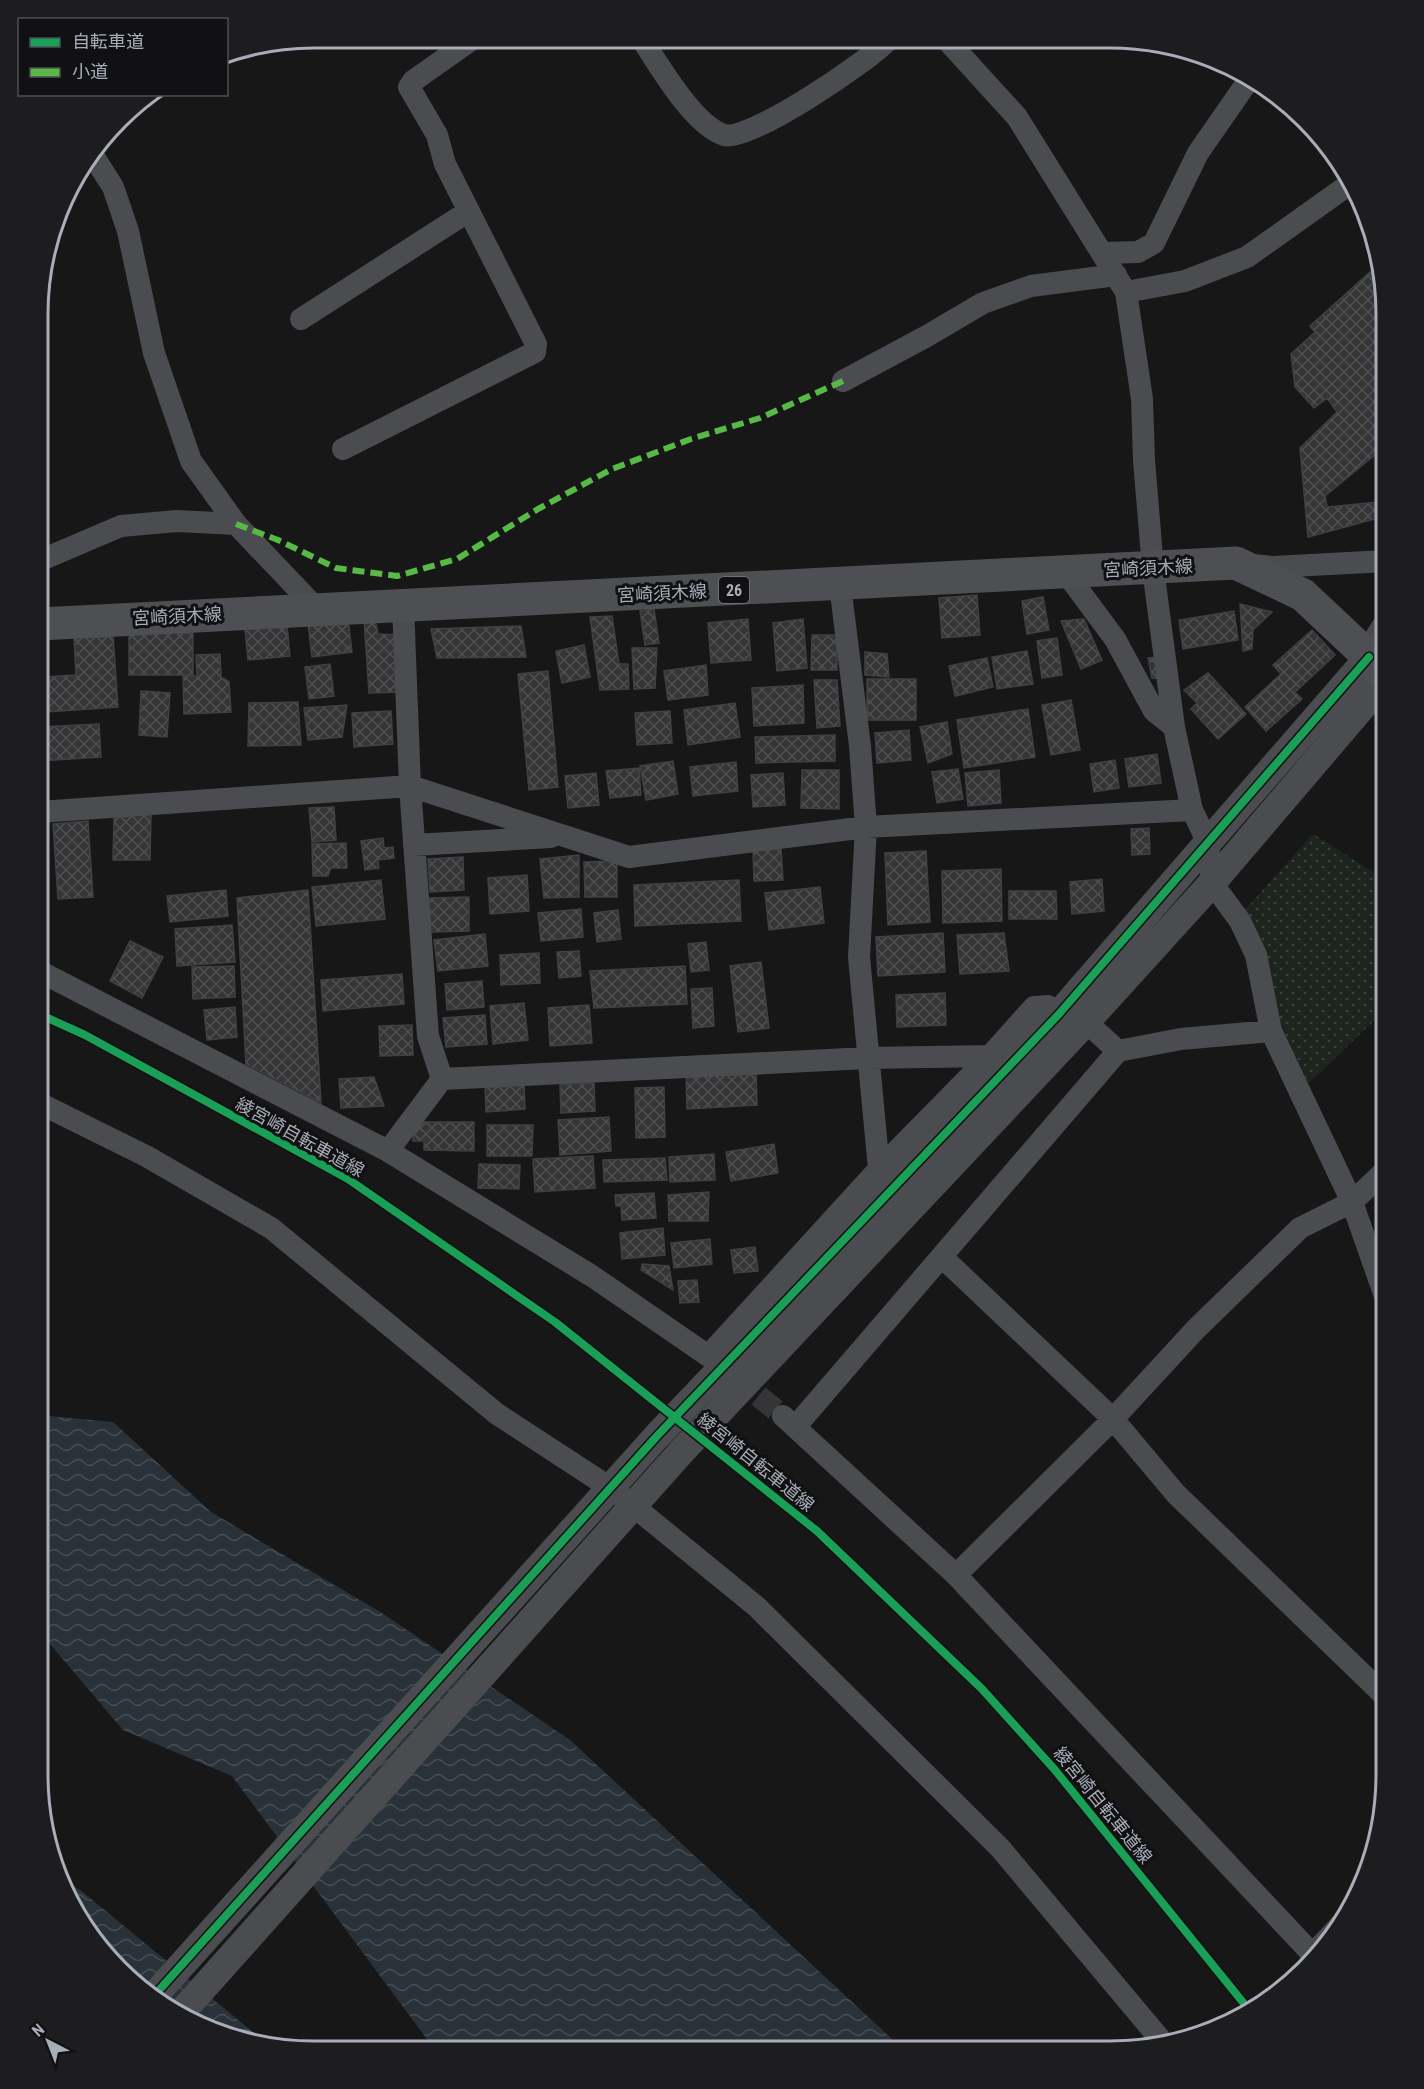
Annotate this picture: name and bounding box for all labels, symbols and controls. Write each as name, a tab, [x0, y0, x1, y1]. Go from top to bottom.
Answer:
legend	[18, 18, 228, 96]
text: 自転車道	[72, 31, 144, 52]
text: 小道	[72, 61, 108, 82]
street label: 宮崎須木線	[1103, 555, 1193, 581]
road number: 26	[719, 577, 749, 603]
street label: 宮崎須木線	[617, 580, 707, 606]
street label: 宮崎須木線	[132, 603, 222, 629]
street label: 綾宮崎自転車道線	[232, 1093, 368, 1181]
street label: 綾宮崎自転車道線	[693, 1409, 819, 1515]
street label: 綾宮崎自転車道線	[1050, 1742, 1156, 1868]
north arrow	[18, 2011, 78, 2071]
text: N	[28, 2020, 48, 2041]

